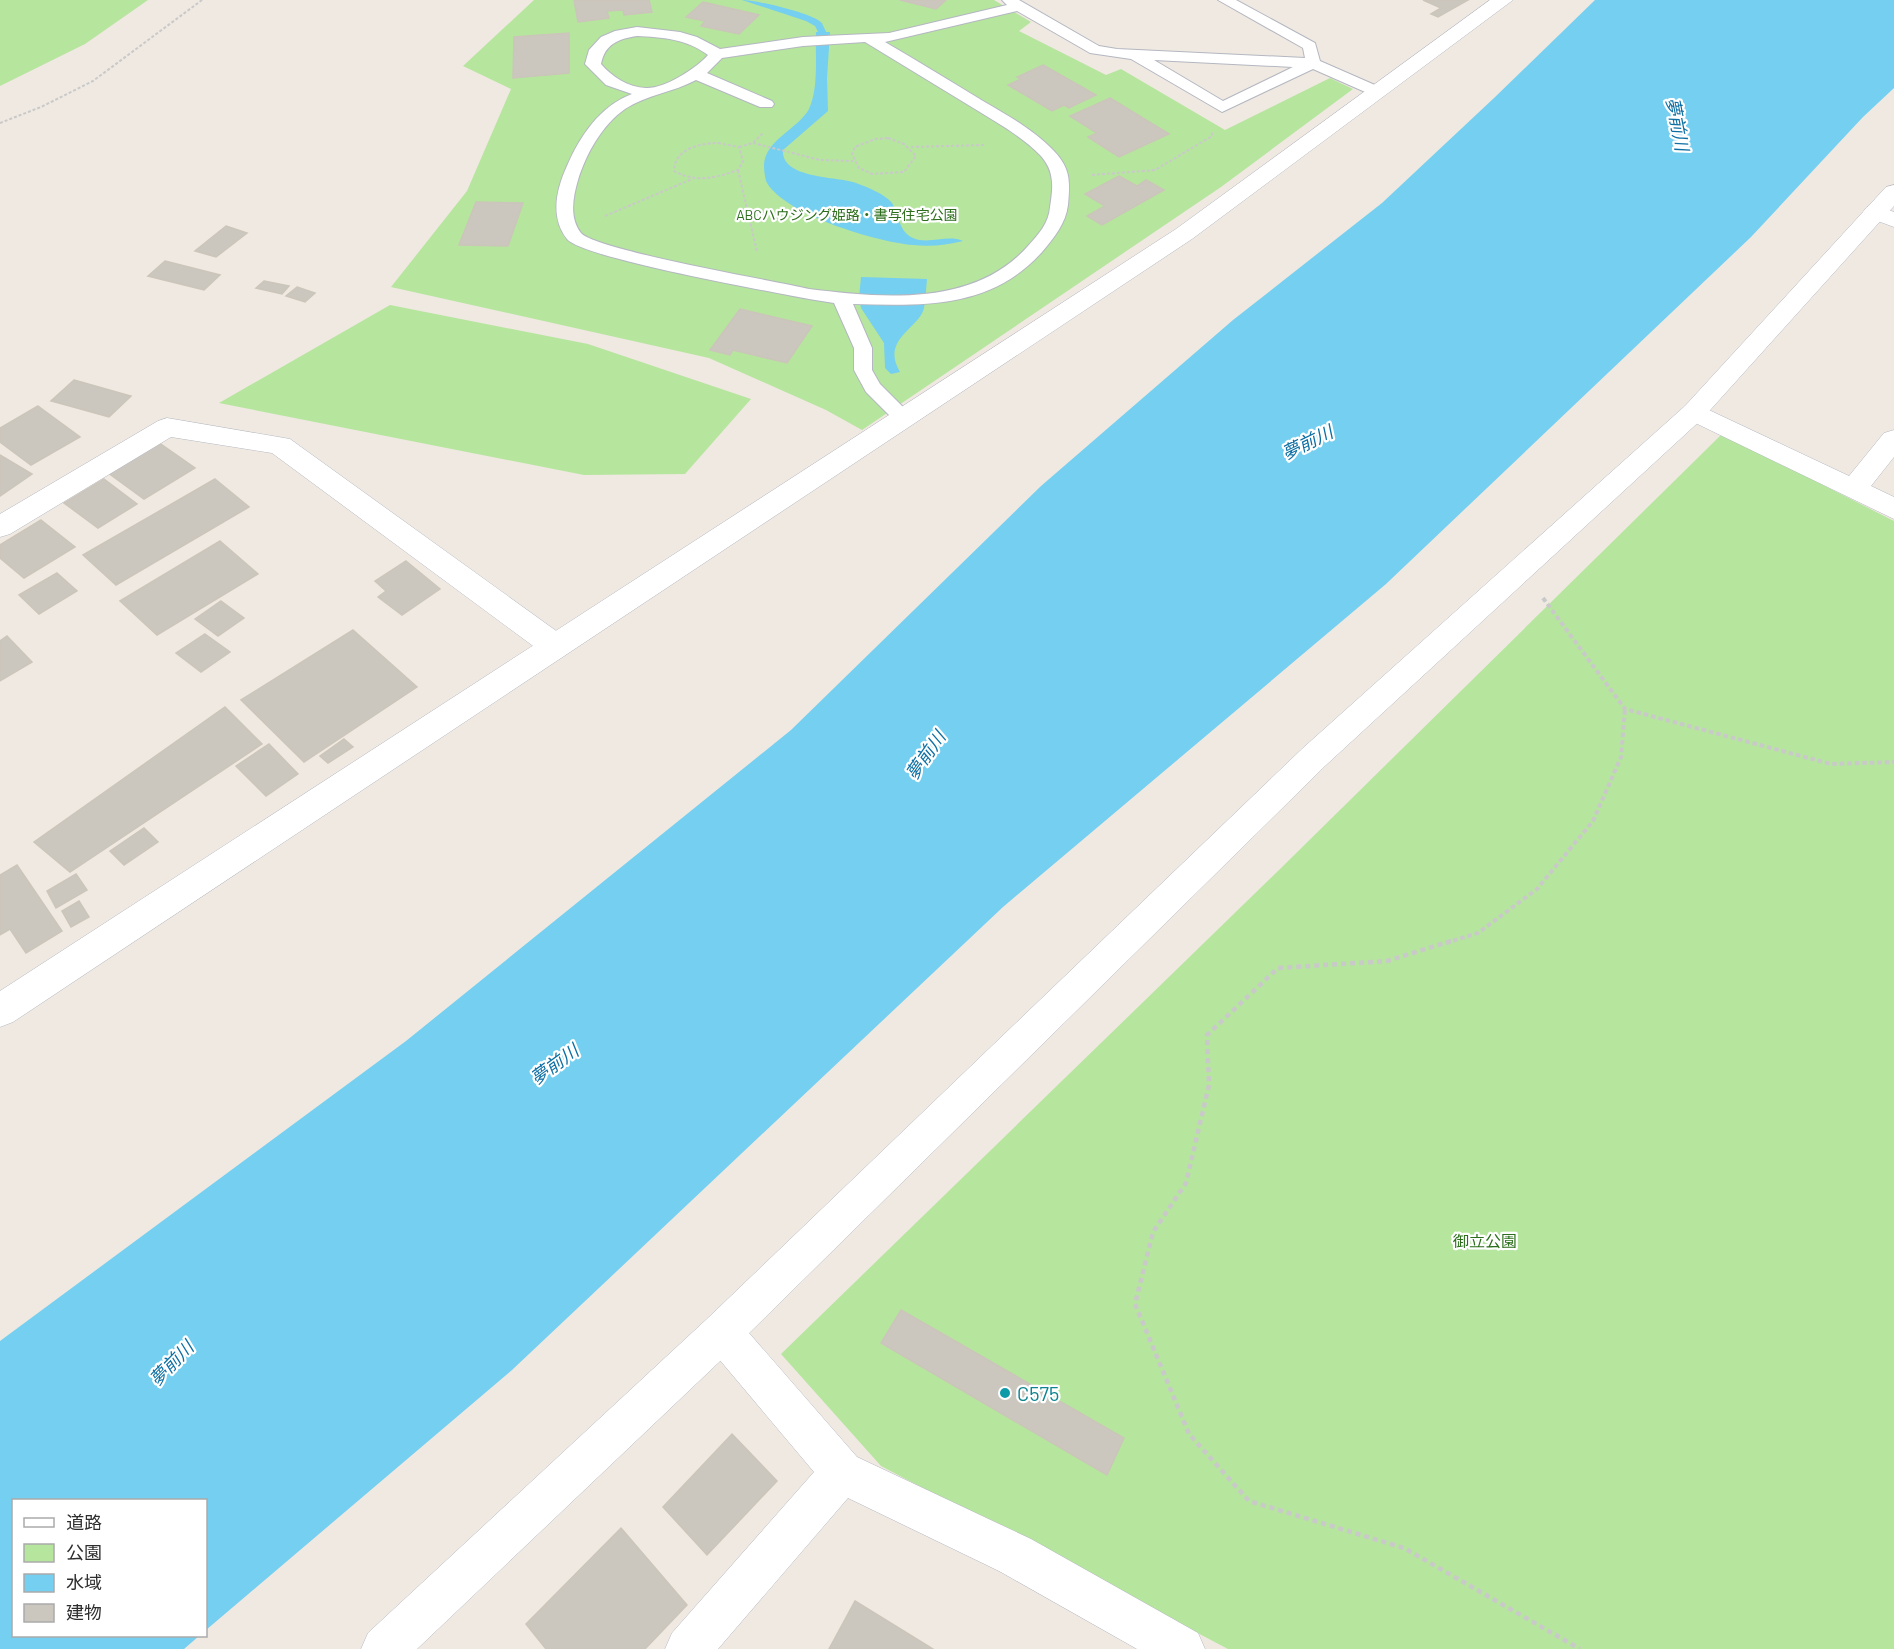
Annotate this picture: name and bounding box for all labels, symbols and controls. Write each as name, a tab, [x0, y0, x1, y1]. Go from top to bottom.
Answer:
water label: 夢前川	[1662, 95, 1694, 155]
park label: ABCハウジング姫路・書写住宅公園	[736, 206, 958, 223]
water label: 夢前川	[1278, 419, 1338, 464]
water label: 夢前川	[901, 725, 951, 783]
water label: 夢前川	[526, 1038, 584, 1089]
park label: 御立公園	[1453, 1231, 1517, 1250]
water label: 夢前川	[144, 1334, 199, 1390]
place label: C575	[1017, 1381, 1059, 1405]
marker: C575	[998, 1386, 1012, 1400]
legend	[12, 1499, 207, 1637]
text: 道路	[66, 1511, 102, 1533]
text: 公園	[66, 1541, 102, 1563]
text: 水域	[66, 1571, 102, 1593]
text: 建物	[66, 1601, 102, 1623]

